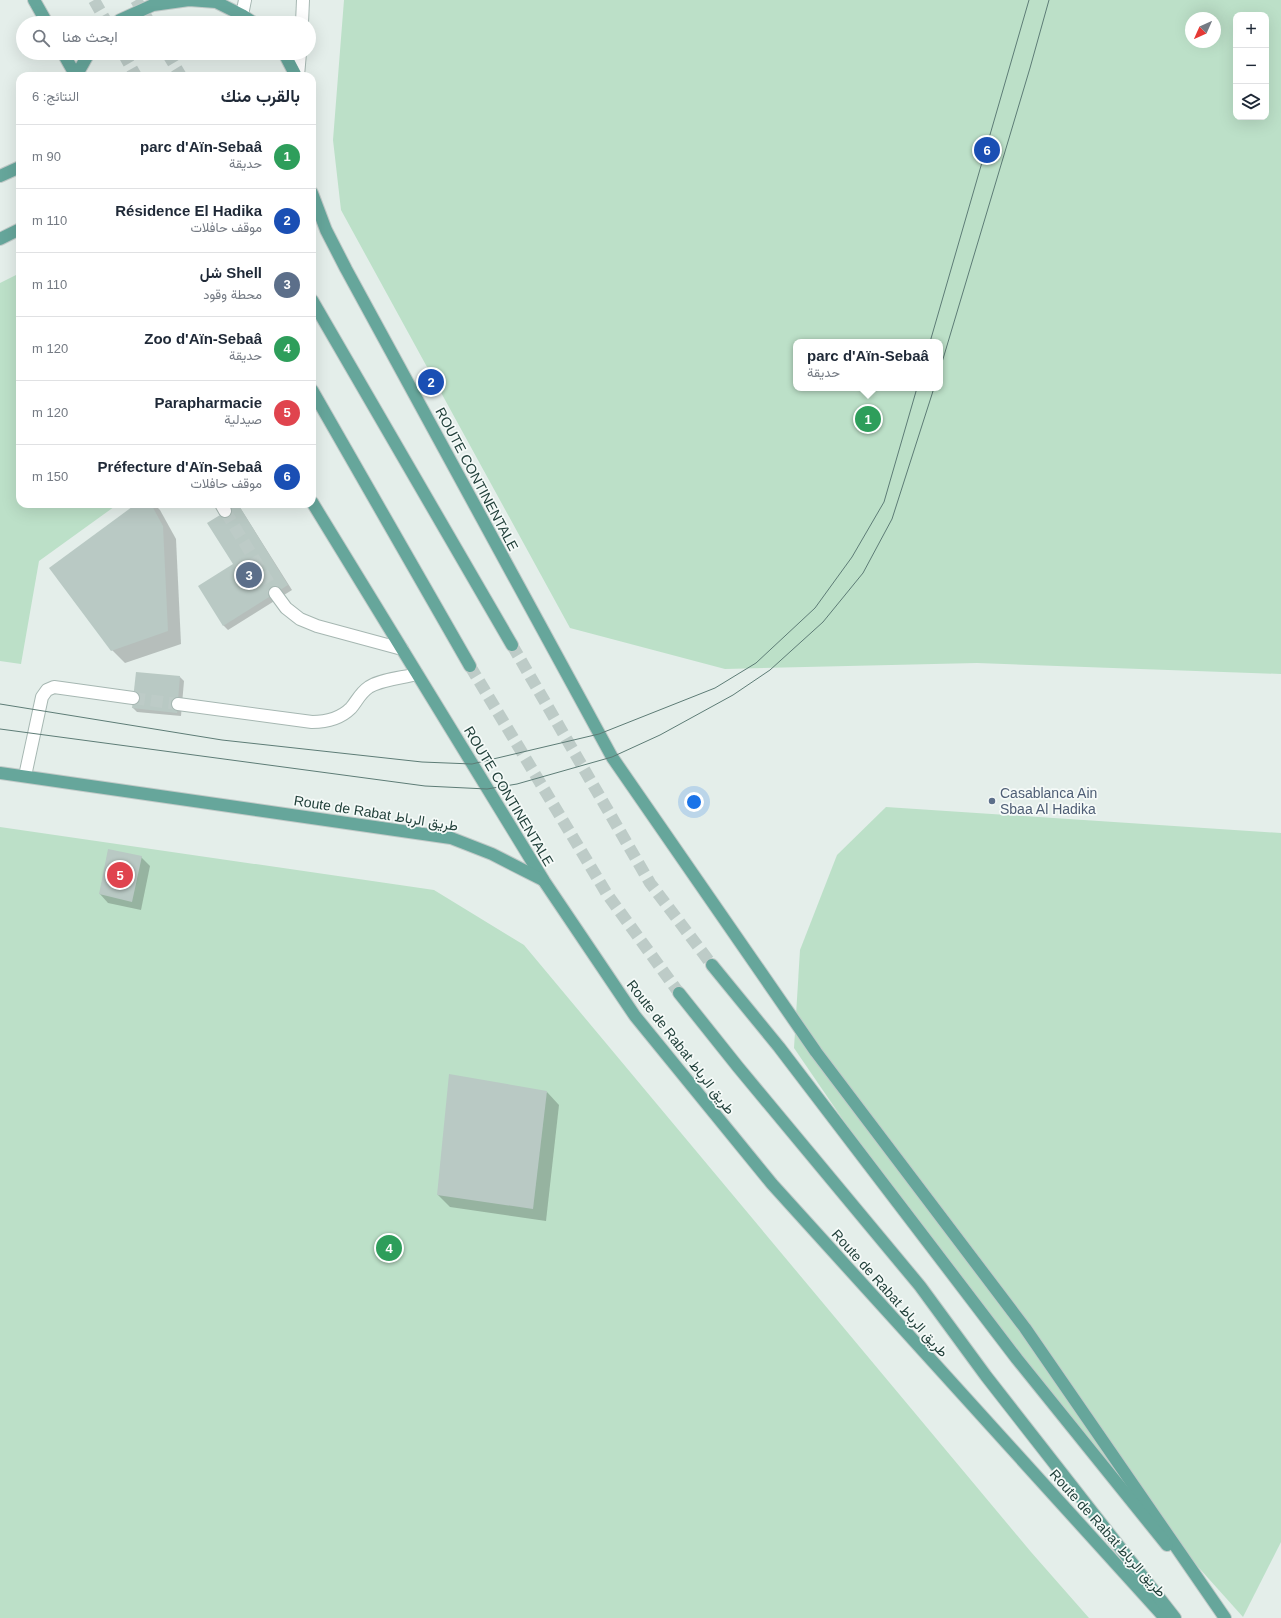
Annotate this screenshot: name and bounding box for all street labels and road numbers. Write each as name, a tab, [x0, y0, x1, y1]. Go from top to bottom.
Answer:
street label: ROUTE CONTINENTALE	[432, 405, 522, 553]
street label: ROUTE CONTINENTALE	[461, 723, 557, 869]
street label: Route de Rabat طريق الرباط	[293, 792, 459, 835]
street label: Route de Rabat طريق الرباط	[623, 977, 738, 1118]
street label: Route de Rabat طريق الرباط	[828, 1226, 951, 1361]
street label: Route de Rabat طريق الرباط	[1046, 1466, 1169, 1601]

